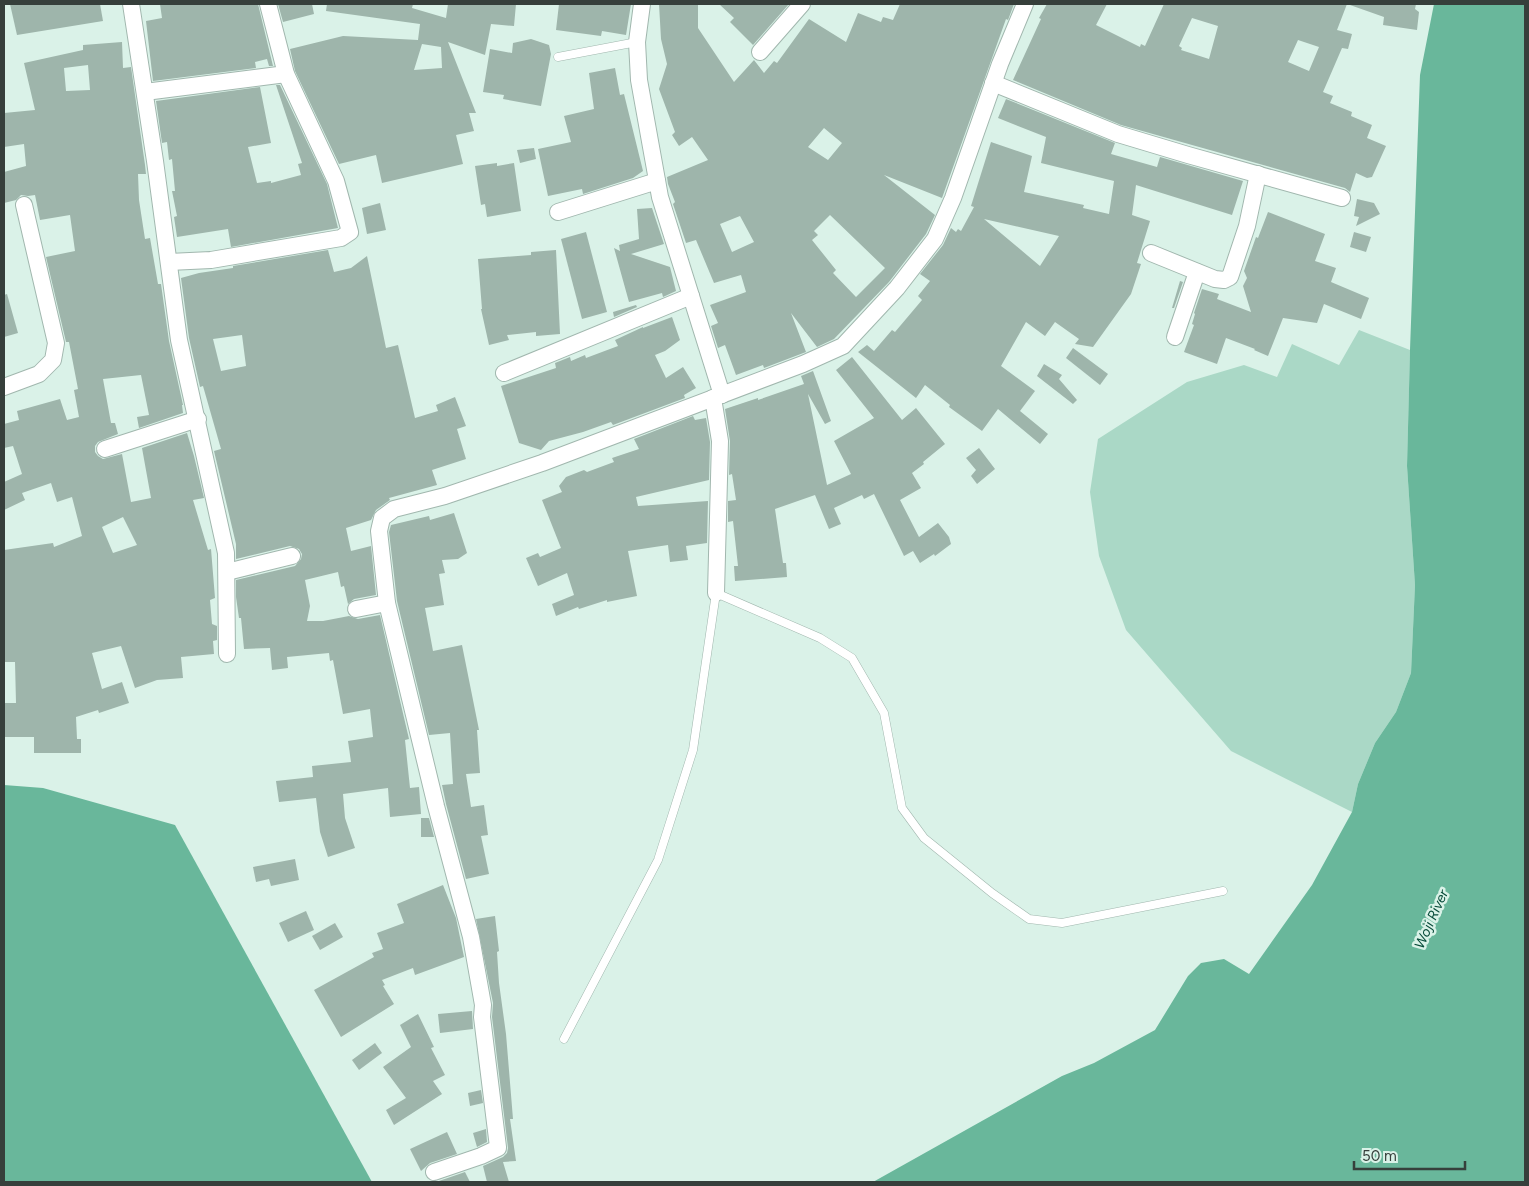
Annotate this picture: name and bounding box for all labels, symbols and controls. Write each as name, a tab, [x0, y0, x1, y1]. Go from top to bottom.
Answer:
water label: Woji River	[1411, 886, 1453, 951]
scale bar	[1354, 1138, 1465, 1170]
text: 50 m	[1362, 1147, 1397, 1165]

